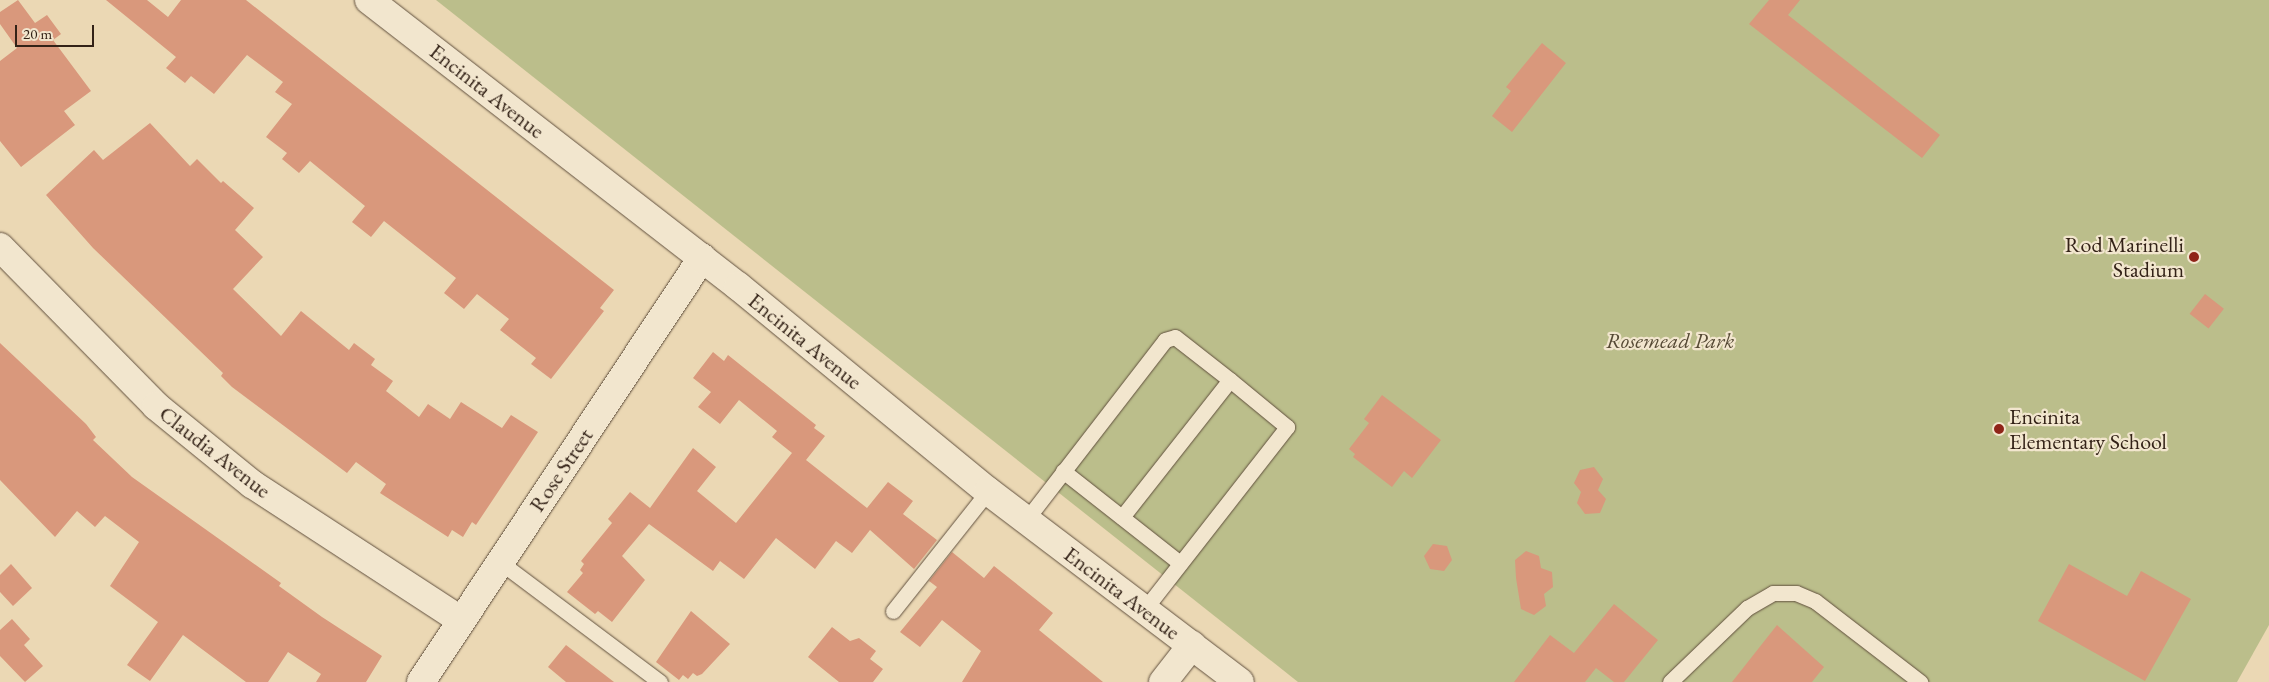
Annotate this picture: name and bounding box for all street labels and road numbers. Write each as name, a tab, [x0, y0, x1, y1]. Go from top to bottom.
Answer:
street label: Encinita Avenue	[424, 38, 550, 144]
street label: Encinita Avenue	[743, 287, 867, 395]
street label: Claudia Avenue	[154, 400, 276, 504]
street label: Rose Street	[523, 423, 599, 517]
street label: Encinita Avenue	[1059, 541, 1185, 645]

